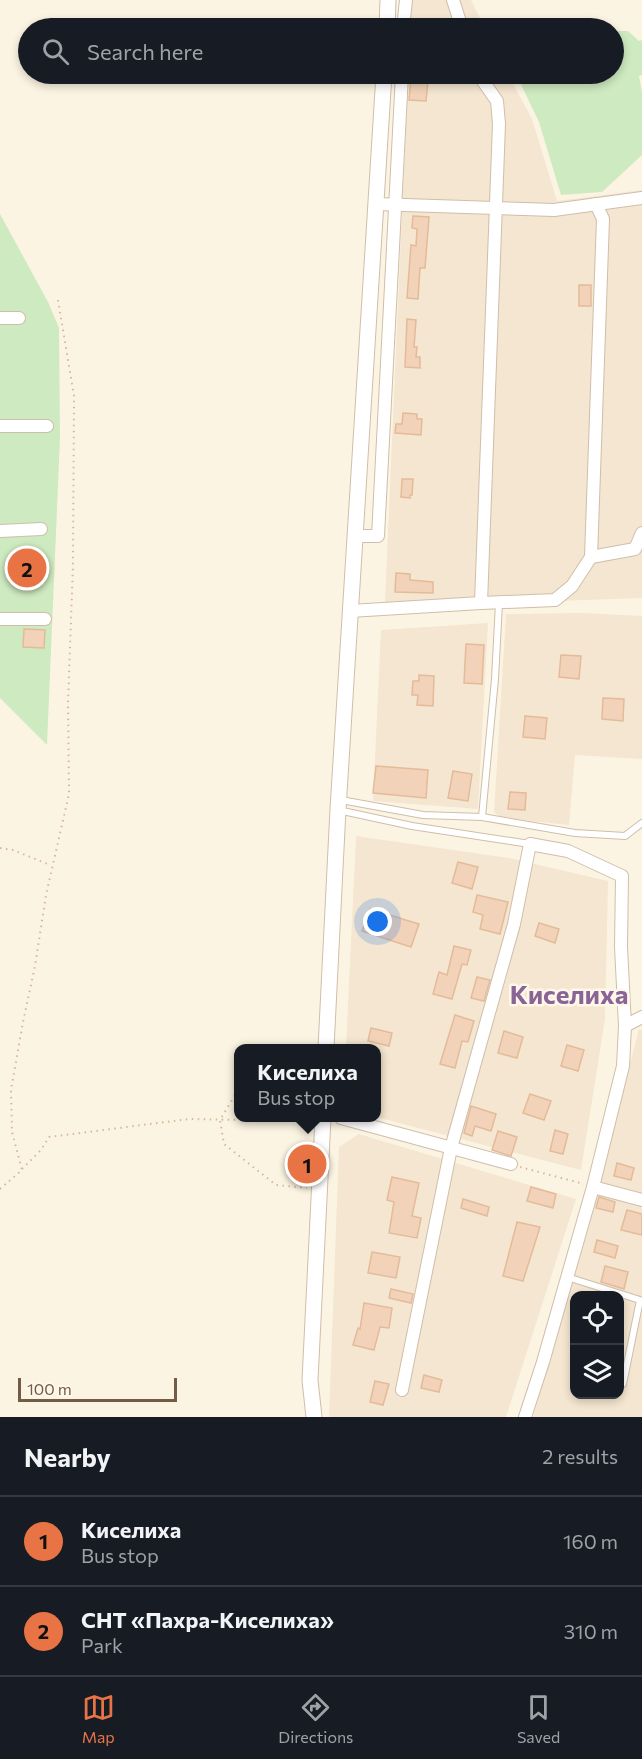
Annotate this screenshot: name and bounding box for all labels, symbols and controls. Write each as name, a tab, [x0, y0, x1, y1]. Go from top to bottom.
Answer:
search box	[18, 18, 624, 84]
icon: search	[39, 35, 72, 68]
text: Search here	[87, 38, 203, 65]
pin: 2	[8, 546, 46, 590]
your location	[363, 907, 392, 936]
district label: Киселиха	[510, 978, 628, 1009]
popup	[234, 1044, 381, 1122]
text: Киселиха	[257, 1058, 358, 1085]
text: Bus stop	[257, 1085, 335, 1109]
pin: 1	[288, 1142, 326, 1186]
map controls	[570, 1291, 624, 1399]
button: locate	[570, 1291, 624, 1345]
button: layers	[570, 1345, 624, 1399]
scale bar	[18, 1375, 177, 1402]
text: 100 m	[27, 1379, 72, 1398]
text: Nearby	[24, 1441, 111, 1472]
text: 2 results	[542, 1444, 618, 1468]
text: Киселиха	[81, 1516, 181, 1543]
text: 1	[39, 1529, 48, 1553]
text: 160 m	[563, 1529, 618, 1553]
text: Bus stop	[81, 1543, 159, 1567]
text: СНТ «Пахра-Киселиха»	[81, 1606, 334, 1633]
text: 2	[38, 1619, 49, 1643]
text: 310 m	[564, 1619, 618, 1643]
text: Park	[81, 1633, 123, 1657]
tab: Map	[82, 1691, 115, 1746]
tab: Directions	[278, 1691, 353, 1746]
tab: Saved	[517, 1691, 560, 1746]

